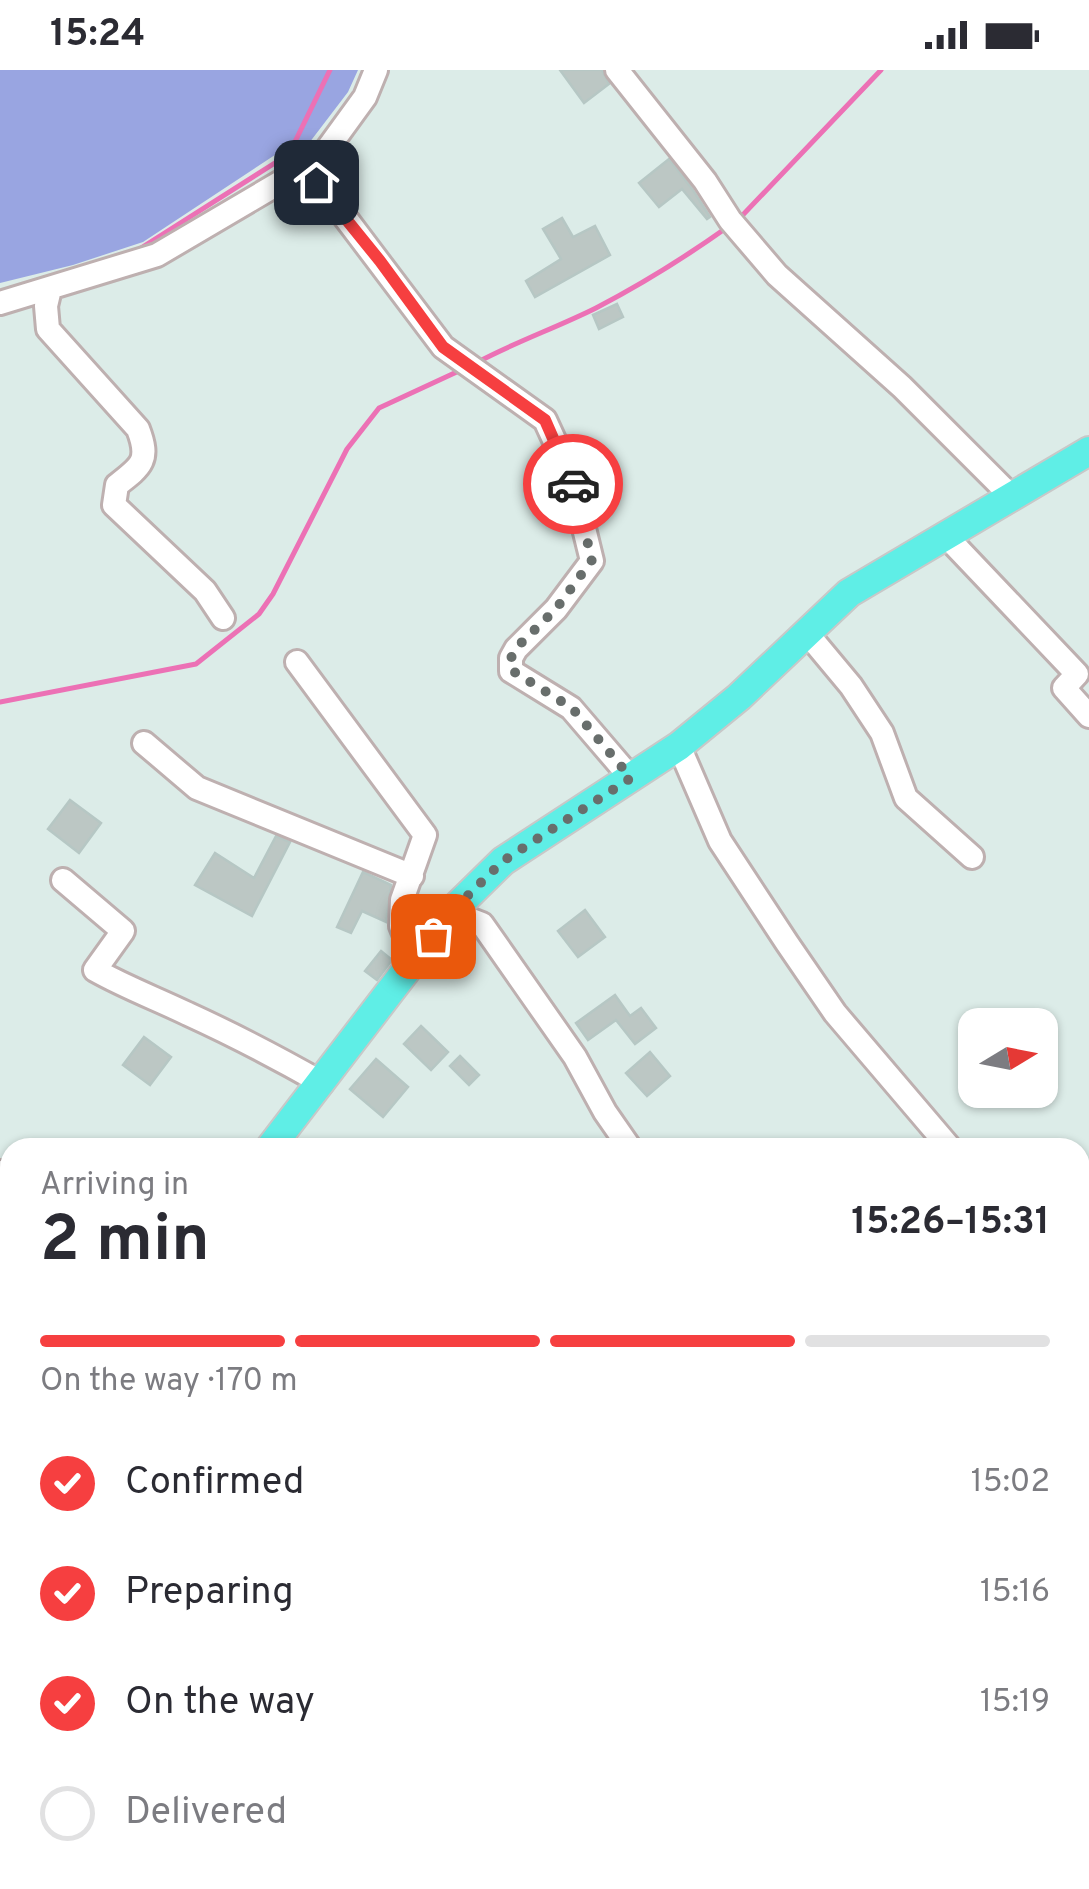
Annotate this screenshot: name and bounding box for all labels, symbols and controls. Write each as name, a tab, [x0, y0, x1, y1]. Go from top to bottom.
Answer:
text: 15:24	[50, 11, 145, 60]
pin	[274, 140, 359, 225]
icon: home	[289, 155, 344, 210]
courier	[523, 434, 623, 534]
icon: car	[546, 457, 601, 512]
pin	[391, 894, 476, 979]
icon: bag	[406, 909, 461, 964]
north arrow	[958, 1008, 1058, 1108]
map controls	[958, 1008, 1058, 1108]
text: Arriving in	[40, 1166, 189, 1206]
text: 15:26–15:31	[851, 1199, 1050, 1248]
text: 2 min	[40, 1202, 210, 1284]
text: On the way · 170 m	[40, 1362, 298, 1402]
icon: check	[40, 1456, 95, 1511]
text: Confirmed	[125, 1459, 304, 1508]
text: 15:02	[971, 1463, 1050, 1503]
icon: check	[40, 1566, 95, 1621]
text: Preparing	[125, 1569, 294, 1618]
text: 15:16	[980, 1573, 1050, 1613]
icon: check	[40, 1676, 95, 1731]
text: On the way	[125, 1679, 315, 1728]
text: 15:19	[980, 1683, 1050, 1723]
text: Delivered	[125, 1789, 287, 1838]

